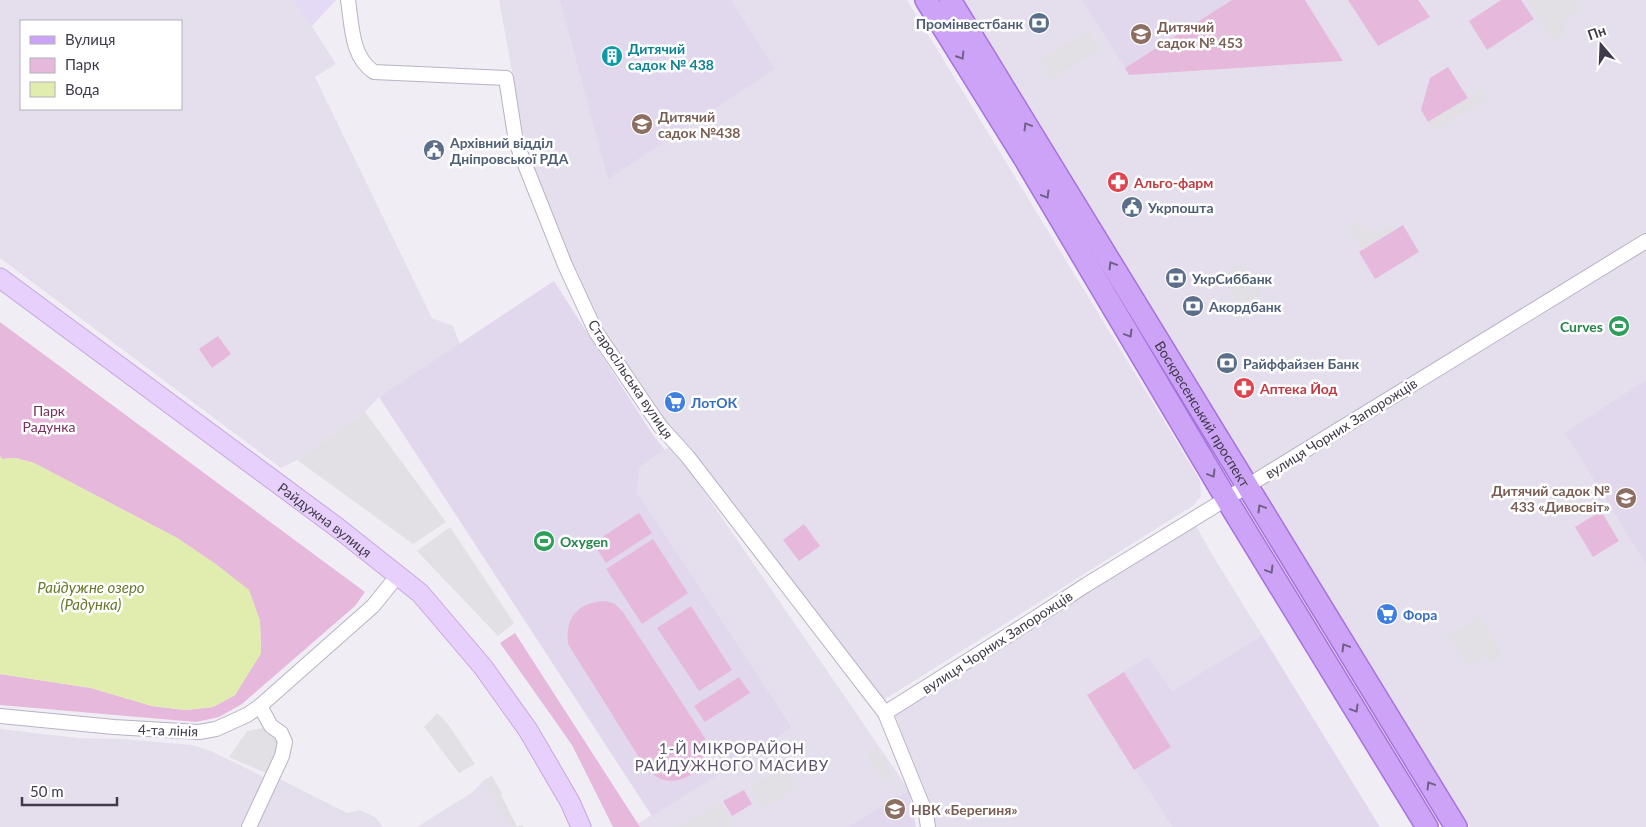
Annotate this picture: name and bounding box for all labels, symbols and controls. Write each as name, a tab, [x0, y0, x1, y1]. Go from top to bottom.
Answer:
bank icon: Промінвестбанк	[1027, 11, 1051, 35]
place label: Промінвестбанк	[916, 15, 1023, 32]
place label: Дитячий садок № 453	[1157, 18, 1243, 51]
legend	[20, 20, 182, 110]
north arrow	[1576, 20, 1626, 70]
text: Пн	[1585, 21, 1608, 43]
school or university icon: Дитячий садок № 453	[1129, 22, 1153, 46]
text: Вулиця	[65, 30, 115, 48]
place label: Дитячий садок № 438	[628, 40, 714, 73]
building icon: Дитячий садок № 438	[600, 44, 624, 68]
one-way arrow	[954, 51, 964, 60]
text: Парк	[65, 55, 100, 73]
text: Вода	[65, 80, 100, 98]
place label: Дитячий садок №438	[658, 108, 740, 141]
school or university icon: Дитячий садок №438	[630, 112, 654, 136]
one-way arrow	[1024, 123, 1034, 132]
place label: Архівний відділ Дніпровської РДА	[449, 134, 569, 167]
public building icon: Архівний відділ Дніпровської РДА	[422, 138, 446, 162]
pharmacy icon: Альго-фарм	[1106, 170, 1130, 194]
place label: Альго-фарм	[1133, 174, 1213, 191]
one-way arrow	[1039, 189, 1049, 198]
public building icon: Укрпошта	[1120, 195, 1144, 219]
place label: Укрпошта	[1147, 199, 1214, 216]
one-way arrow	[1108, 261, 1118, 270]
bank icon: УкрСиббанк	[1164, 266, 1188, 290]
place label: УкрСиббанк	[1191, 270, 1273, 287]
bank icon: Акордбанк	[1181, 294, 1205, 318]
place label: Акордбанк	[1208, 298, 1282, 315]
sports icon: Curves	[1607, 314, 1631, 338]
street label: Старосільська вулиця	[585, 316, 677, 442]
place label: Curves	[1560, 318, 1603, 335]
one-way arrow	[1123, 329, 1133, 338]
street label: Воскресенський проспект	[1152, 337, 1254, 490]
bank icon: Райффайзен Банк	[1215, 351, 1239, 375]
place label: Райффайзен Банк	[1243, 355, 1359, 372]
street label: вулиця Чорних Запорожців	[1262, 374, 1420, 482]
pharmacy icon: Аптека Йод	[1232, 376, 1256, 400]
place label: Аптека Йод	[1259, 380, 1338, 397]
supermarket icon: ЛотОК	[663, 390, 687, 414]
place label: ЛотОК	[690, 394, 738, 411]
park label: Парк Радунка	[23, 402, 75, 435]
one-way arrow	[1205, 469, 1215, 478]
street label: Райдужна вулиця	[275, 478, 376, 560]
place label: Дитячий садок № 433 «Дивосвіт»	[1491, 482, 1610, 515]
school or university icon: Дитячий садок № 433 «Дивосвіт»	[1614, 486, 1638, 510]
one-way arrow	[1257, 505, 1267, 514]
sports icon: Oxygen	[532, 529, 556, 553]
place label: Oxygen	[560, 533, 608, 550]
one-way arrow	[1264, 565, 1273, 574]
water label: Райдужне озеро (Радунка)	[37, 578, 145, 613]
street label: вулиця Чорних Запорожців	[919, 587, 1075, 697]
supermarket icon: Фора	[1375, 602, 1399, 626]
place label: Фора	[1403, 606, 1437, 623]
one-way arrow	[1342, 643, 1352, 652]
one-way arrow	[1348, 703, 1358, 712]
street label: 4-та лінія	[138, 720, 198, 740]
district label: 1-Й МІКРОРАЙОН РАЙДУЖНОГО МАСИВУ	[635, 739, 829, 774]
scale bar	[22, 774, 118, 806]
text: 50 m	[30, 782, 64, 800]
one-way arrow	[1427, 782, 1437, 791]
school or university icon: НВК «Берегиня»	[883, 797, 907, 821]
place label: НВК «Берегиня»	[911, 801, 1018, 818]

